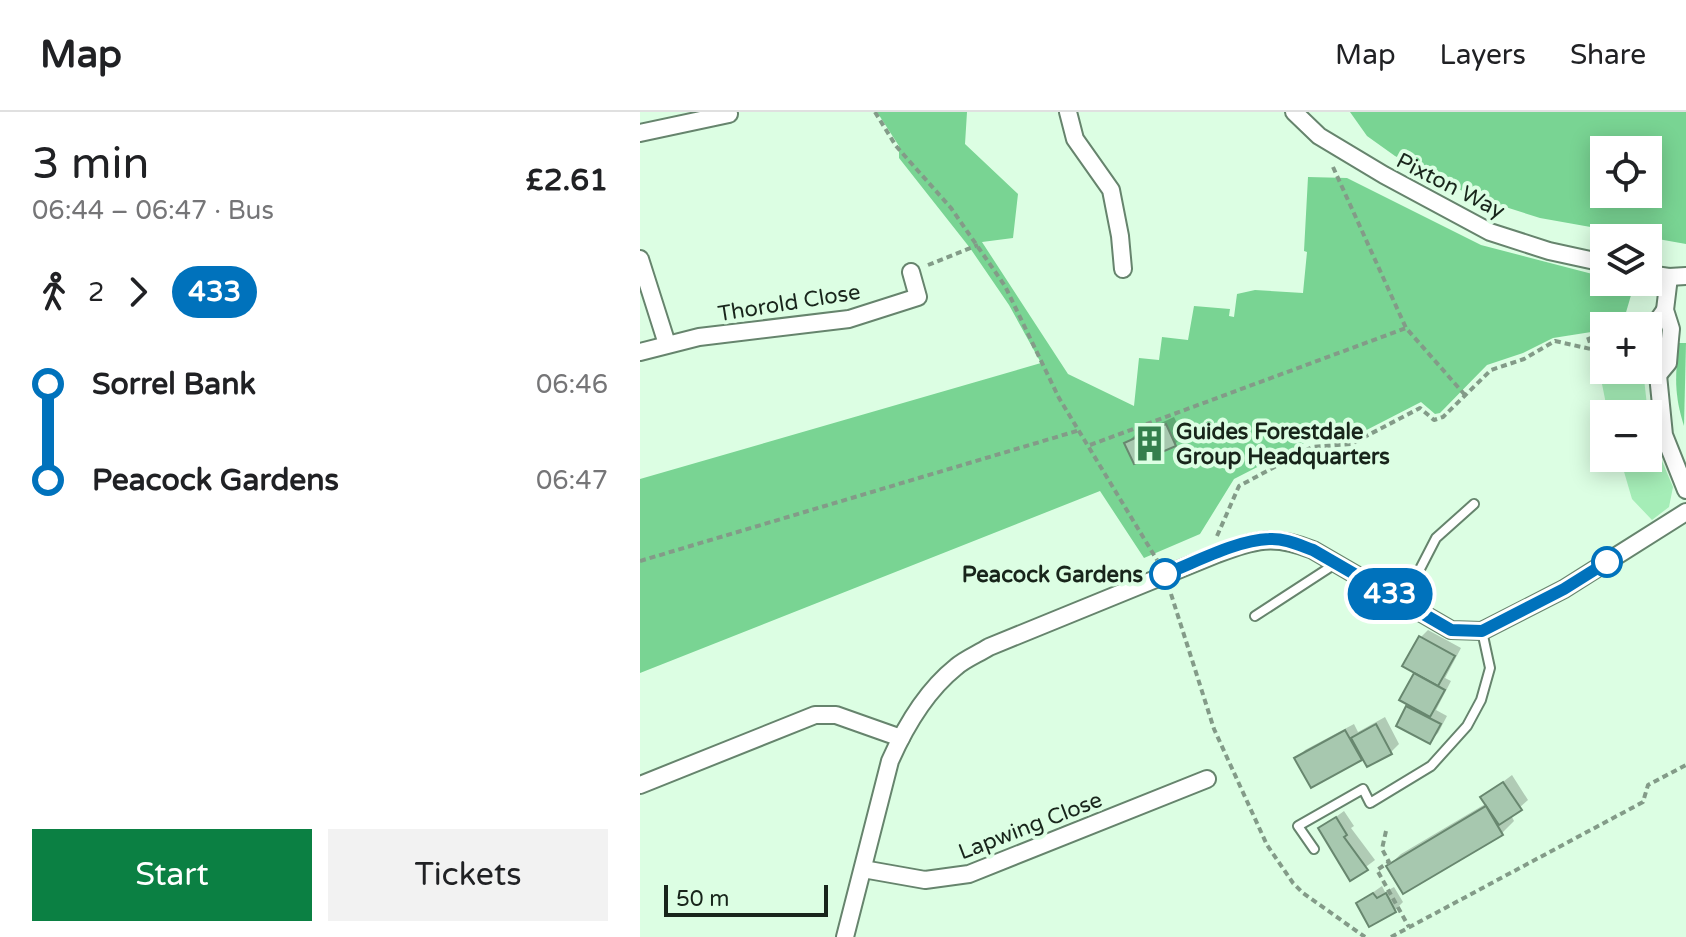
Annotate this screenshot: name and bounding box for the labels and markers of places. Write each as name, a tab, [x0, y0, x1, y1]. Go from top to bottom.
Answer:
place label: Guides Forestdale Group Headquarters	[1176, 419, 1390, 470]
building icon: Guides Forestdale Group Headquarters	[1131, 425, 1169, 463]
unlabelled marker	[1592, 547, 1622, 577]
marker: Peacock Gardens	[1150, 559, 1180, 589]
place label: Peacock Gardens	[962, 562, 1143, 588]

